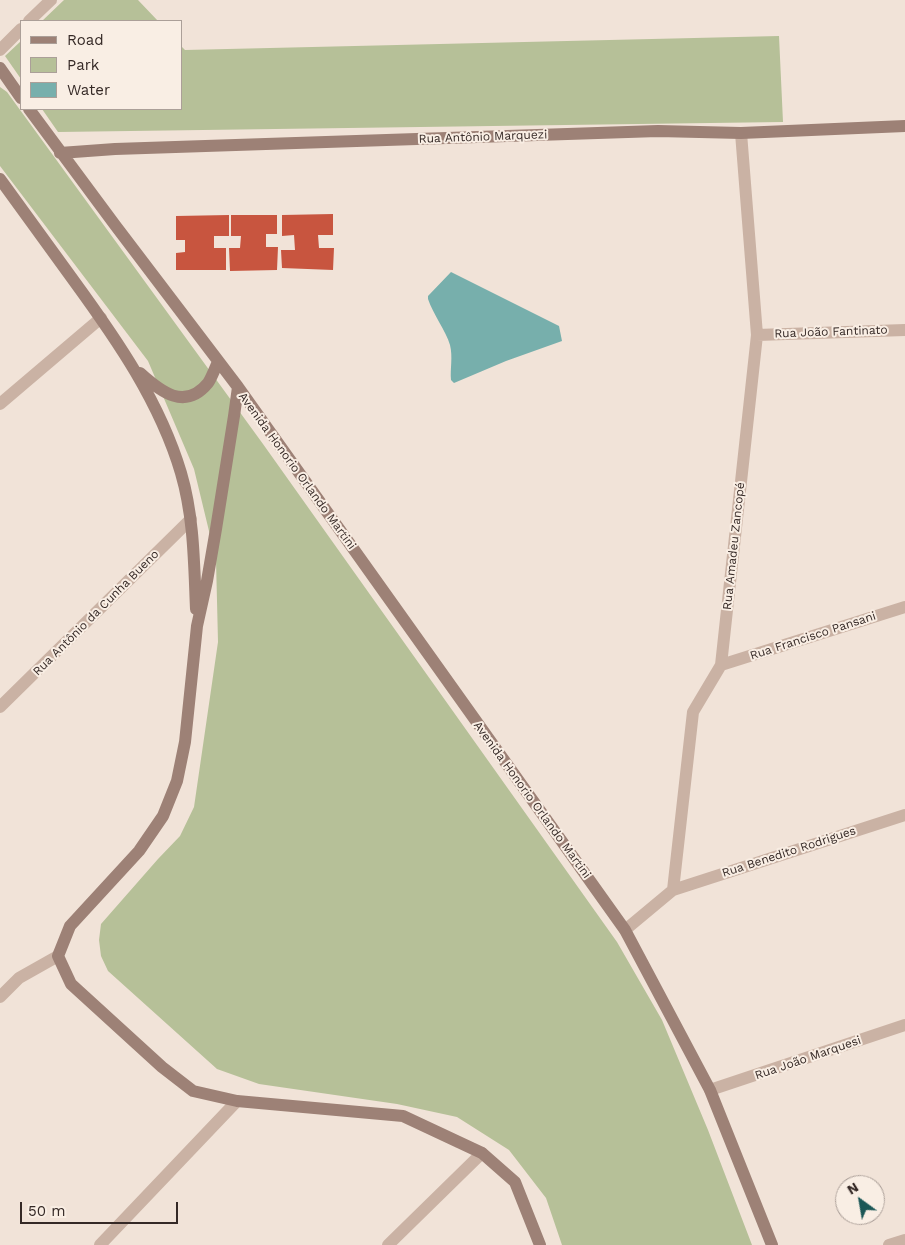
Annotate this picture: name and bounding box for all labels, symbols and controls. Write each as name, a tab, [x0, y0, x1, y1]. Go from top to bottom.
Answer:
legend	[20, 20, 182, 110]
text: Road	[67, 31, 104, 49]
text: Park	[67, 56, 99, 74]
text: Water	[67, 81, 110, 99]
street label: Rua Antônio Marquezi	[418, 128, 548, 146]
street label: Rua João Fantinato	[774, 323, 888, 341]
street label: Avenida Honorio Orlando Martini	[235, 390, 359, 552]
street label: Rua Amadeu Zancopé	[720, 481, 748, 611]
street label: Rua Antônio da Cunha Bueno	[30, 547, 162, 679]
street label: Rua Francisco Pansani	[748, 609, 878, 663]
street label: Avenida Honorio Orlando Martini	[470, 719, 594, 881]
street label: Rua Benedito Rodrigues	[720, 824, 858, 880]
street label: Rua João Marquesi	[753, 1033, 863, 1083]
north arrow	[835, 1175, 885, 1225]
text: N	[844, 1179, 861, 1198]
scale bar	[22, 1192, 180, 1224]
text: 50 m	[28, 1202, 65, 1220]

